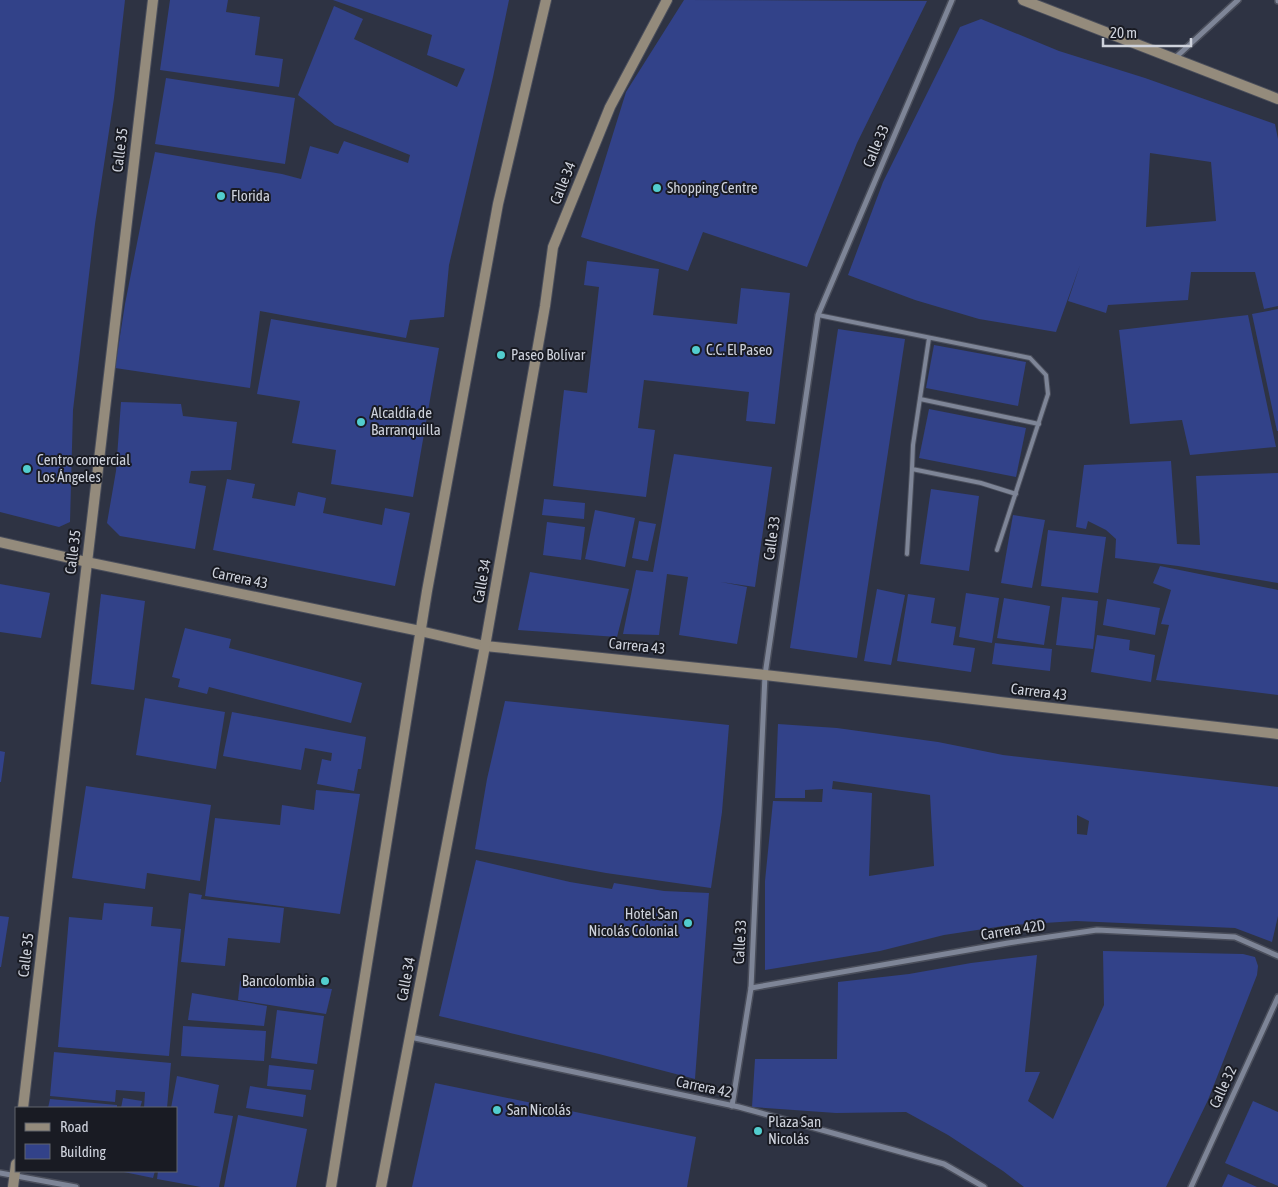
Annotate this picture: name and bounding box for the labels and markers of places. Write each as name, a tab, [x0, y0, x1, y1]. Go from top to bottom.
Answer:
place label: Shopping Centre	[667, 179, 758, 196]
marker: Shopping Centre	[651, 182, 663, 194]
place label: Florida	[231, 187, 270, 204]
marker: Florida	[215, 190, 227, 202]
place label: C.C. El Paseo	[706, 341, 772, 358]
marker: C.C. El Paseo	[690, 344, 702, 356]
place label: Paseo Bolívar	[511, 346, 586, 363]
marker: Paseo Bolívar	[495, 349, 507, 361]
place label: Alcaldía de Barranquilla	[371, 404, 441, 438]
marker: Alcaldía de Barranquilla	[355, 416, 367, 428]
place label: Centro comercial Los Ángeles	[37, 451, 130, 485]
marker: Centro comercial Los Ángeles	[21, 463, 33, 475]
place label: Hotel San Nicolás Colonial	[588, 905, 678, 939]
marker: Hotel San Nicolás Colonial	[682, 917, 694, 929]
place label: Bancolombia	[242, 972, 315, 989]
marker: Bancolombia	[319, 975, 331, 987]
place label: San Nicolás	[507, 1101, 571, 1118]
marker: San Nicolás	[491, 1104, 503, 1116]
place label: Plaza San Nicolás	[768, 1113, 821, 1147]
marker: Plaza San Nicolás	[752, 1125, 764, 1137]

